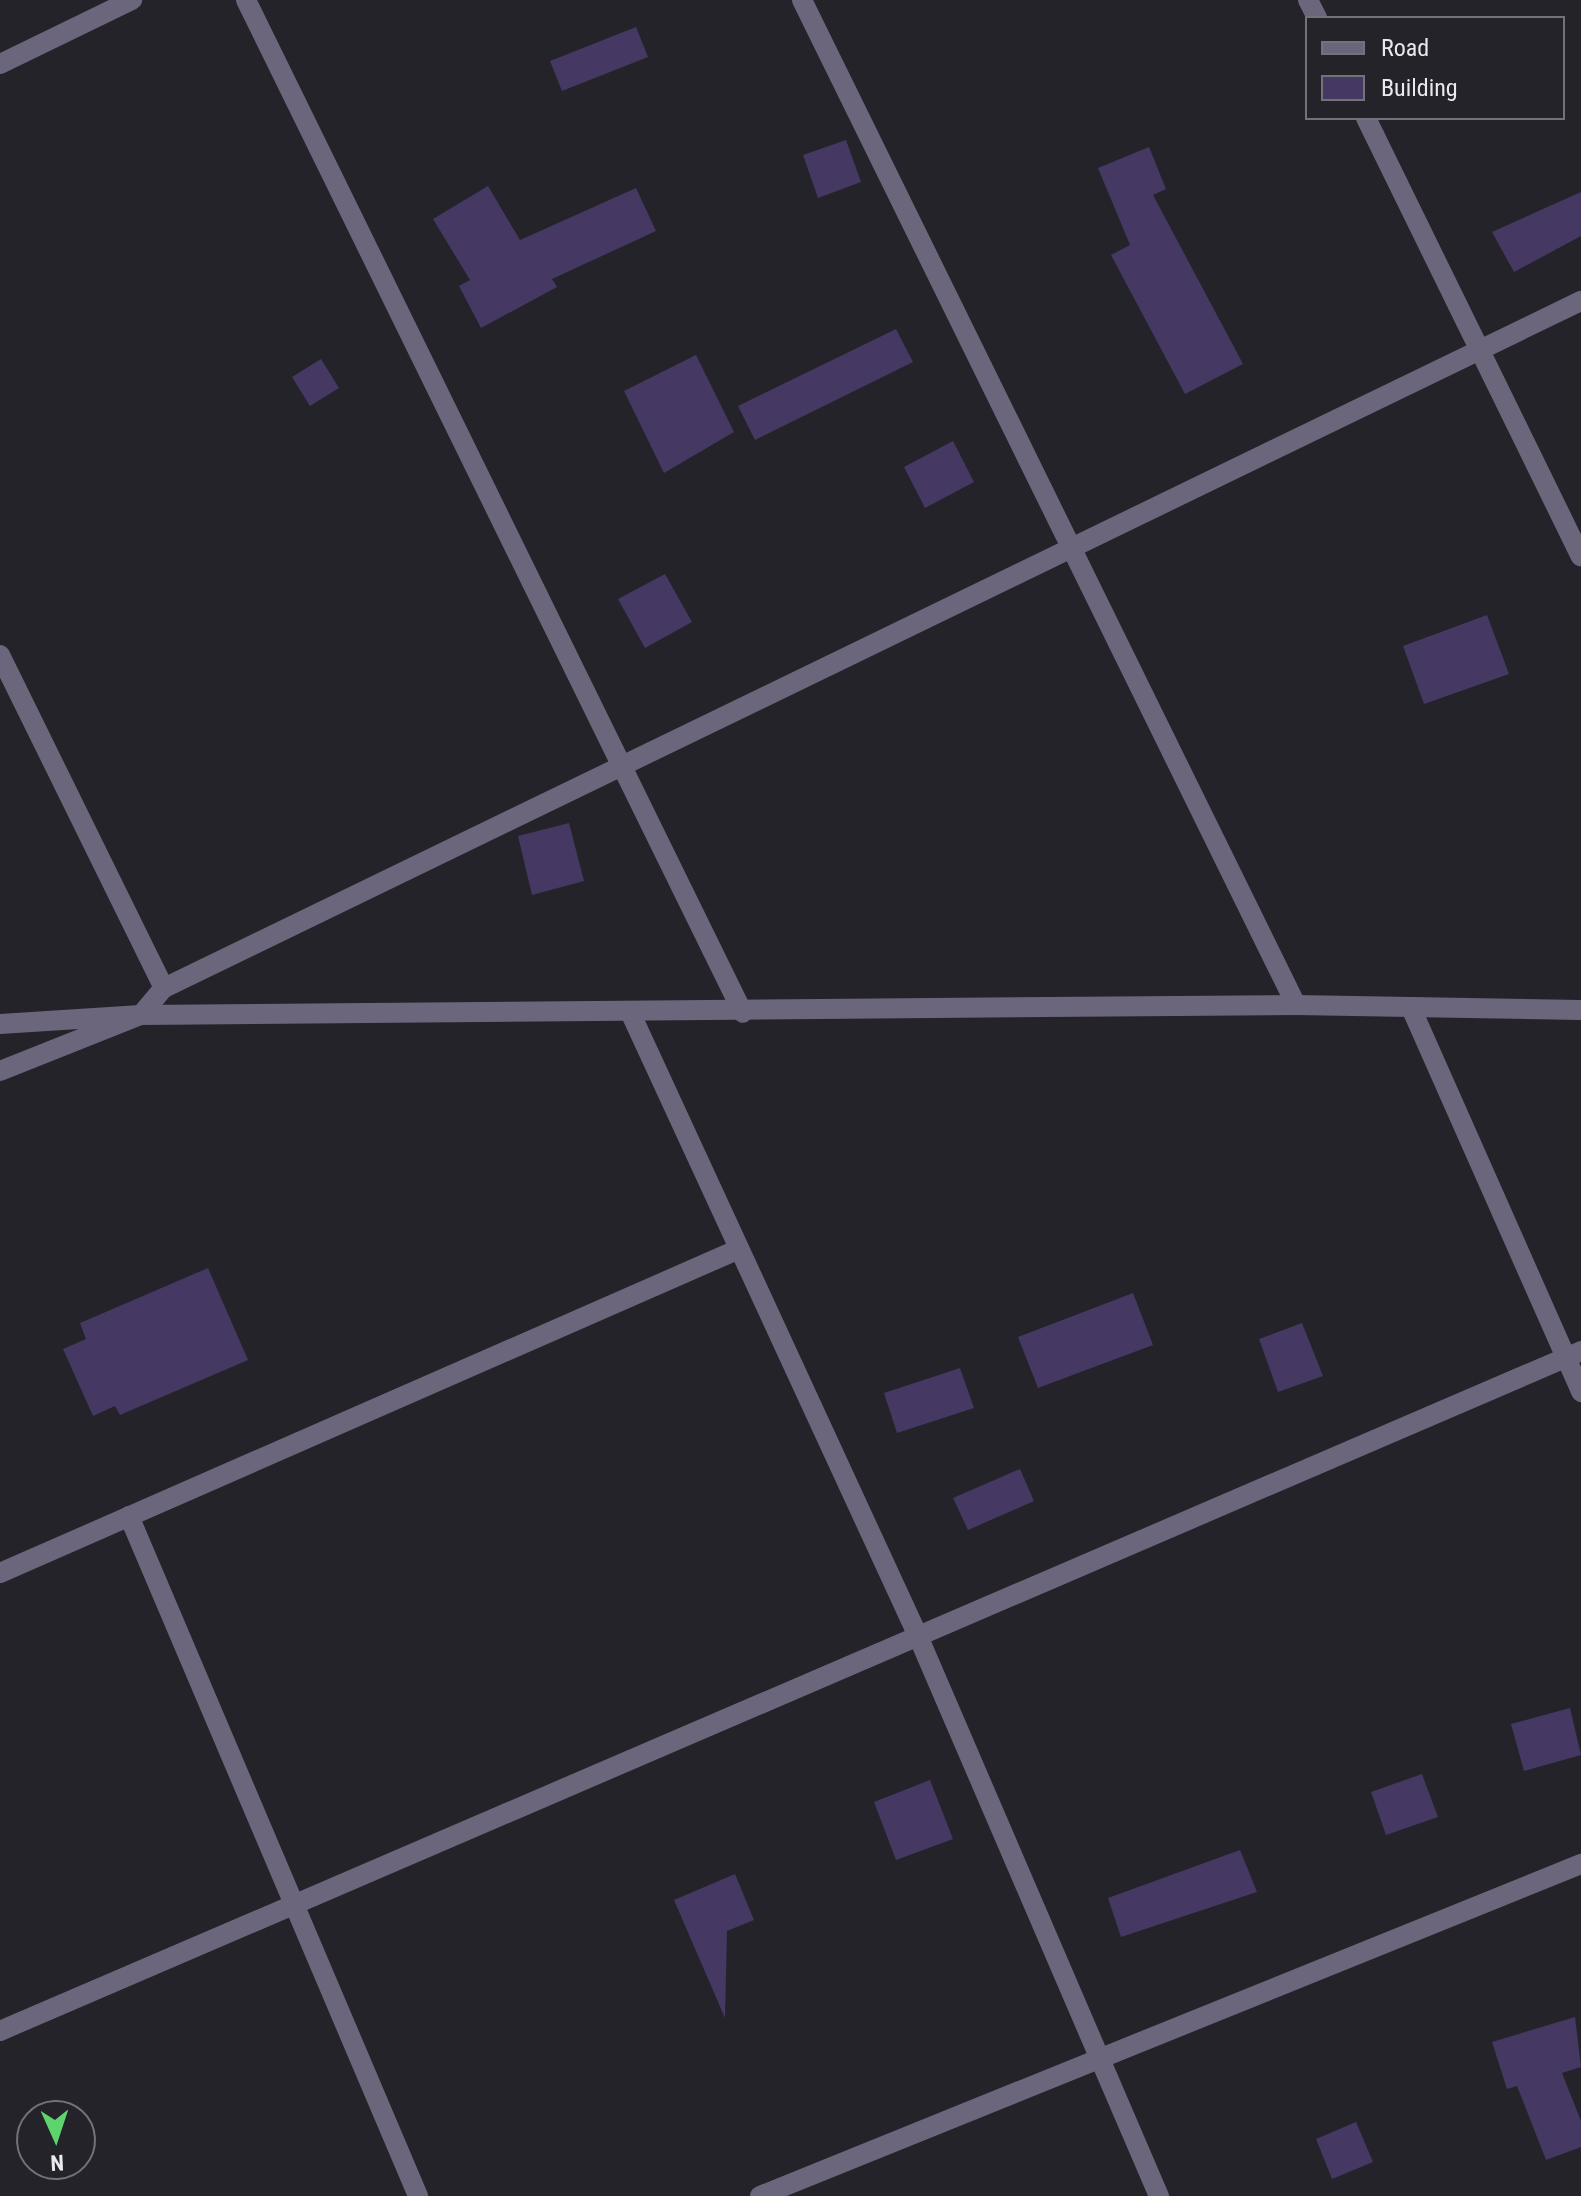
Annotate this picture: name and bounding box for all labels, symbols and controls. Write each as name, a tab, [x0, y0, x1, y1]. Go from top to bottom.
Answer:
legend	[1305, 16, 1565, 120]
text: Road	[1381, 34, 1429, 62]
text: Building	[1381, 74, 1458, 102]
north arrow	[16, 2100, 96, 2180]
text: N	[50, 2150, 65, 2175]

